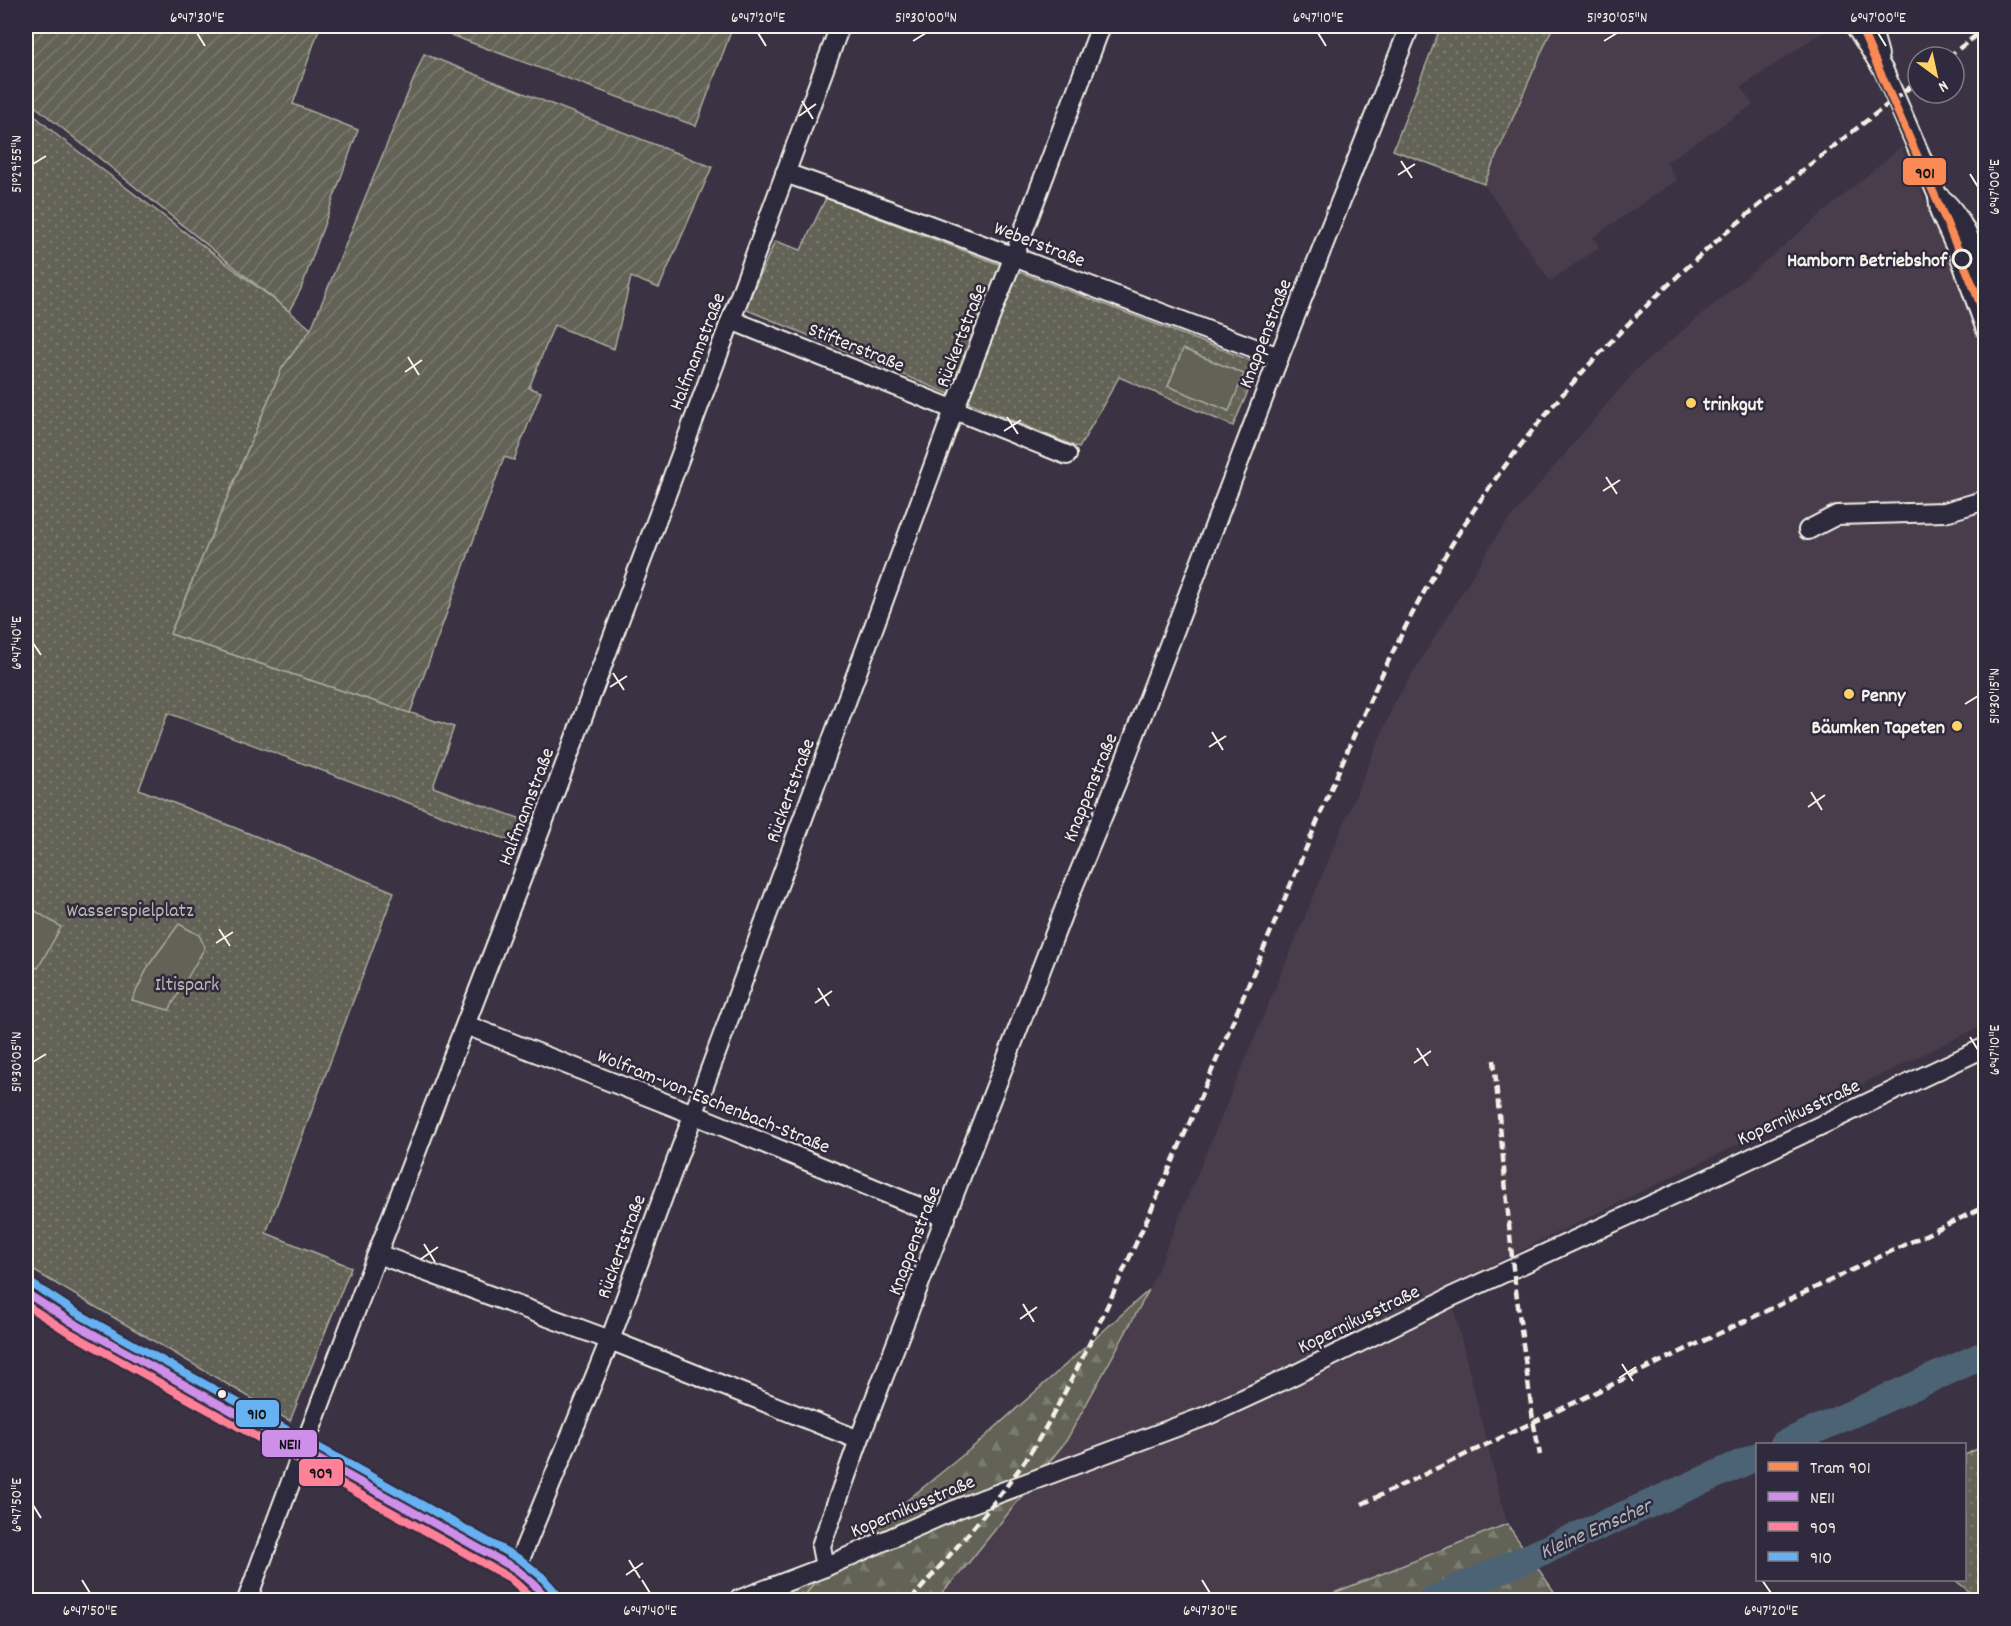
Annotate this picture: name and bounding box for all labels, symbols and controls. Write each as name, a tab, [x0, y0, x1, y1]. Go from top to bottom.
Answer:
text: 6°47'30"E	[170, 8, 224, 30]
text: 6°47'20"E	[731, 8, 785, 30]
text: 51°30'00"N	[895, 8, 957, 30]
text: 6°47'10"E	[1293, 8, 1344, 30]
text: 51°30'05"N	[1587, 8, 1647, 30]
text: 6°47'00"E	[1850, 8, 1906, 30]
north arrow	[1906, 45, 1966, 105]
text: N	[1933, 74, 1952, 97]
text: 51°29'55"N	[7, 135, 29, 193]
line badge: 901	[1902, 157, 1947, 186]
text: 6°47'00"E	[1985, 159, 2007, 215]
text: 901	[1915, 163, 1935, 186]
street label: Weberstraße	[989, 216, 1089, 276]
place label: Hamborn Betriebshof	[1787, 248, 1948, 276]
marker: Hamborn Betriebshof	[1952, 249, 1972, 269]
street label: Knappenstraße	[1233, 275, 1301, 393]
street label: Rückertstraße	[930, 280, 995, 392]
street label: Halfmannstraße	[664, 289, 734, 415]
street label: Stifterstraße	[804, 317, 908, 381]
place label: trinkgut	[1703, 392, 1764, 420]
marker: trinkgut	[1684, 396, 1698, 410]
text: 6°47'40"E	[7, 616, 29, 670]
text: 51°30'15"N	[1985, 668, 2007, 724]
place label: Penny	[1861, 683, 1906, 711]
marker: Penny	[1842, 687, 1856, 701]
place label: Bäumken Tapeten	[1812, 715, 1945, 743]
marker: Bäumken Tapeten	[1950, 719, 1964, 733]
street label: Knappenstraße	[1057, 729, 1126, 847]
street label: Rückertstraße	[760, 735, 824, 847]
street label: Halfmannstraße	[493, 744, 563, 870]
park label: Wasserspielplatz	[66, 898, 194, 926]
park label: Iltispark	[155, 972, 219, 1000]
text: 6°47'10"E	[1985, 1024, 2007, 1075]
text: 51°30'05"N	[7, 1032, 29, 1092]
street label: Wolfram-von-Eschenbach-Straße	[592, 1043, 834, 1162]
street label: Kopernikusstraße	[1733, 1073, 1865, 1154]
street label: Knappenstraße	[882, 1182, 950, 1300]
street label: Rückertstraße	[591, 1191, 655, 1303]
street label: Kopernikusstraße	[1294, 1279, 1425, 1362]
unlabelled marker	[216, 1388, 228, 1400]
line badge: 910	[235, 1399, 280, 1428]
text: 910	[247, 1404, 267, 1427]
line badge: NE11	[261, 1429, 318, 1458]
text: NE11	[279, 1434, 301, 1457]
legend	[1756, 1443, 1966, 1581]
text: Tram 901	[1810, 1457, 1871, 1482]
line badge: 909	[298, 1458, 344, 1487]
text: 909	[309, 1463, 333, 1486]
street label: Kopernikusstraße	[847, 1469, 980, 1547]
text: 6°47'50"E	[7, 1478, 29, 1532]
text: NE11	[1810, 1487, 1835, 1512]
water label: Kleine Emscher	[1536, 1492, 1659, 1569]
text: 909	[1810, 1517, 1836, 1542]
text: 910	[1810, 1547, 1832, 1572]
text: 6°47'50"E	[63, 1601, 117, 1623]
text: 6°47'40"E	[623, 1601, 677, 1623]
text: 6°47'30"E	[1183, 1601, 1237, 1623]
text: 6°47'20"E	[1744, 1601, 1798, 1623]

